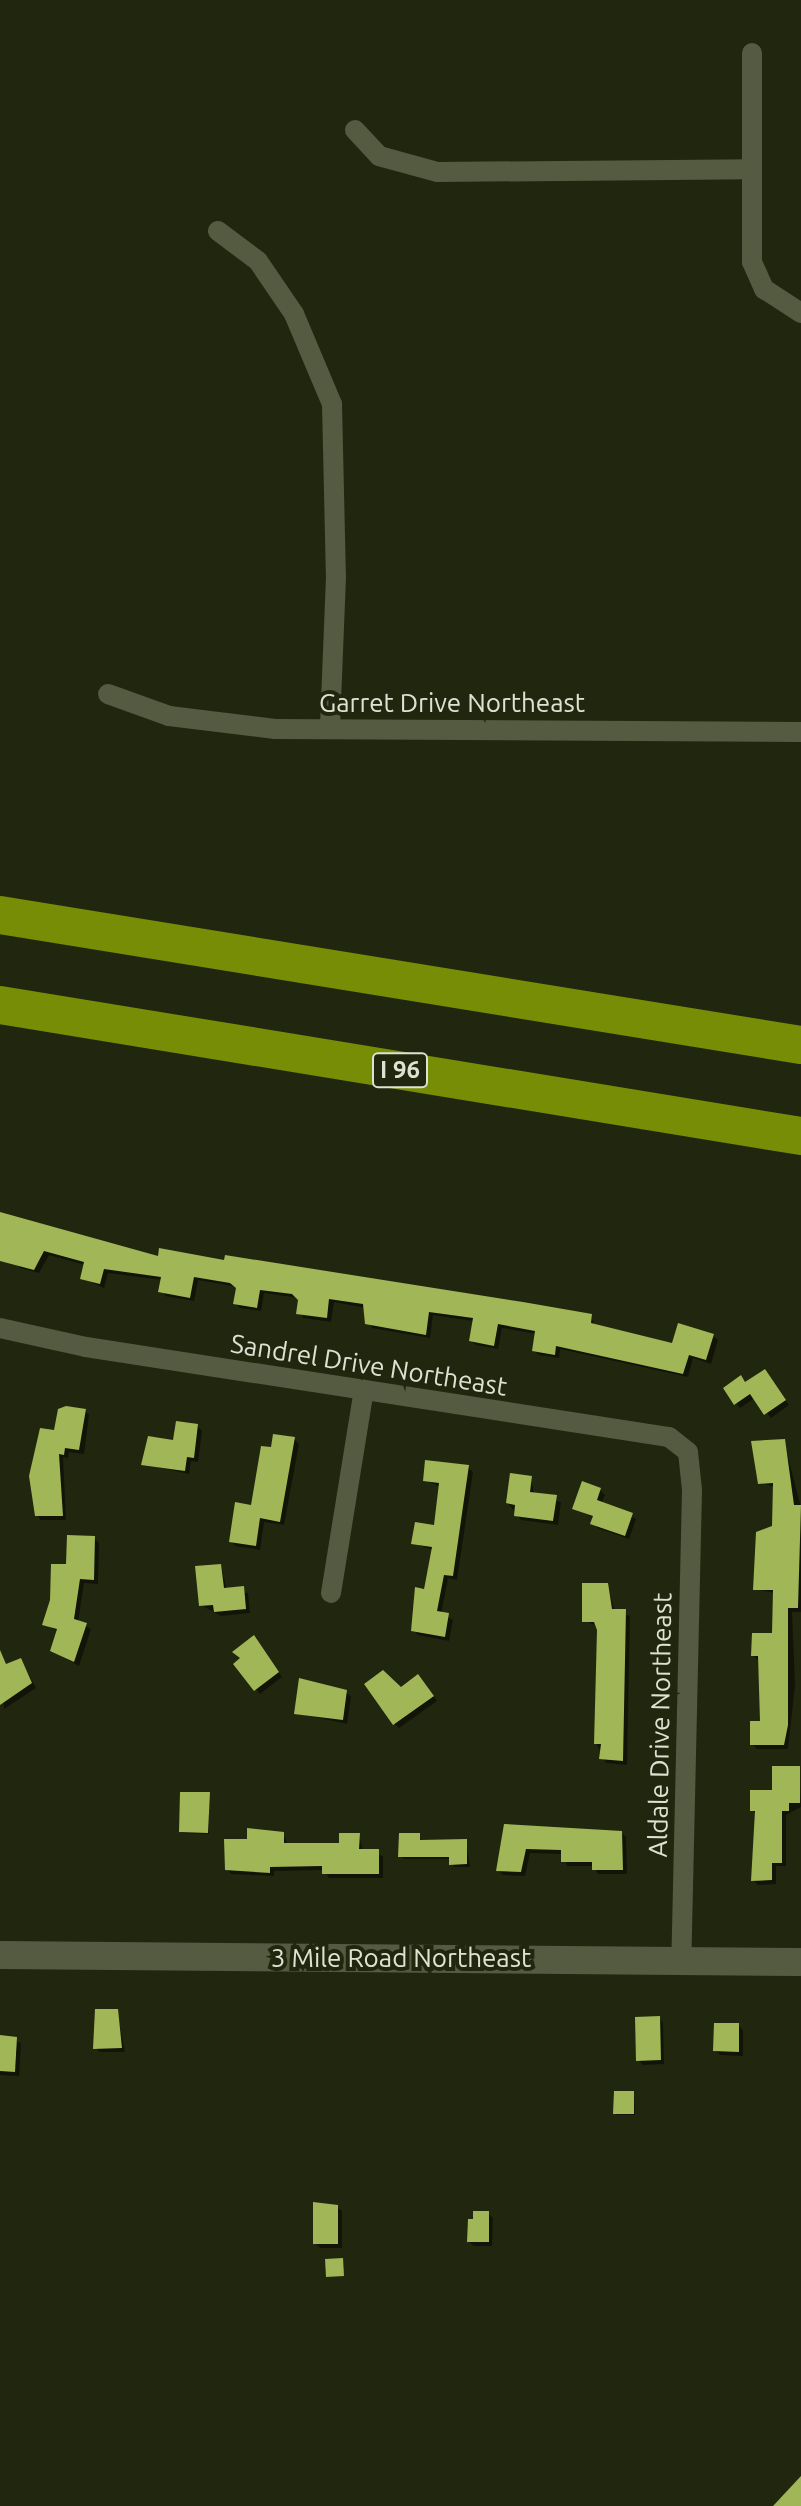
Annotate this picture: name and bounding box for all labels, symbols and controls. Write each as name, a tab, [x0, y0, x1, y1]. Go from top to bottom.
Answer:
street label: Garret Drive Northeast	[319, 687, 585, 719]
road number: I 96	[372, 1050, 428, 1090]
street label: Sandrel Drive Northeast	[229, 1328, 509, 1402]
street label: Aldale Drive Northeast	[642, 1592, 678, 1858]
street label: 3 Mile Road Northeast	[271, 1942, 531, 1974]

